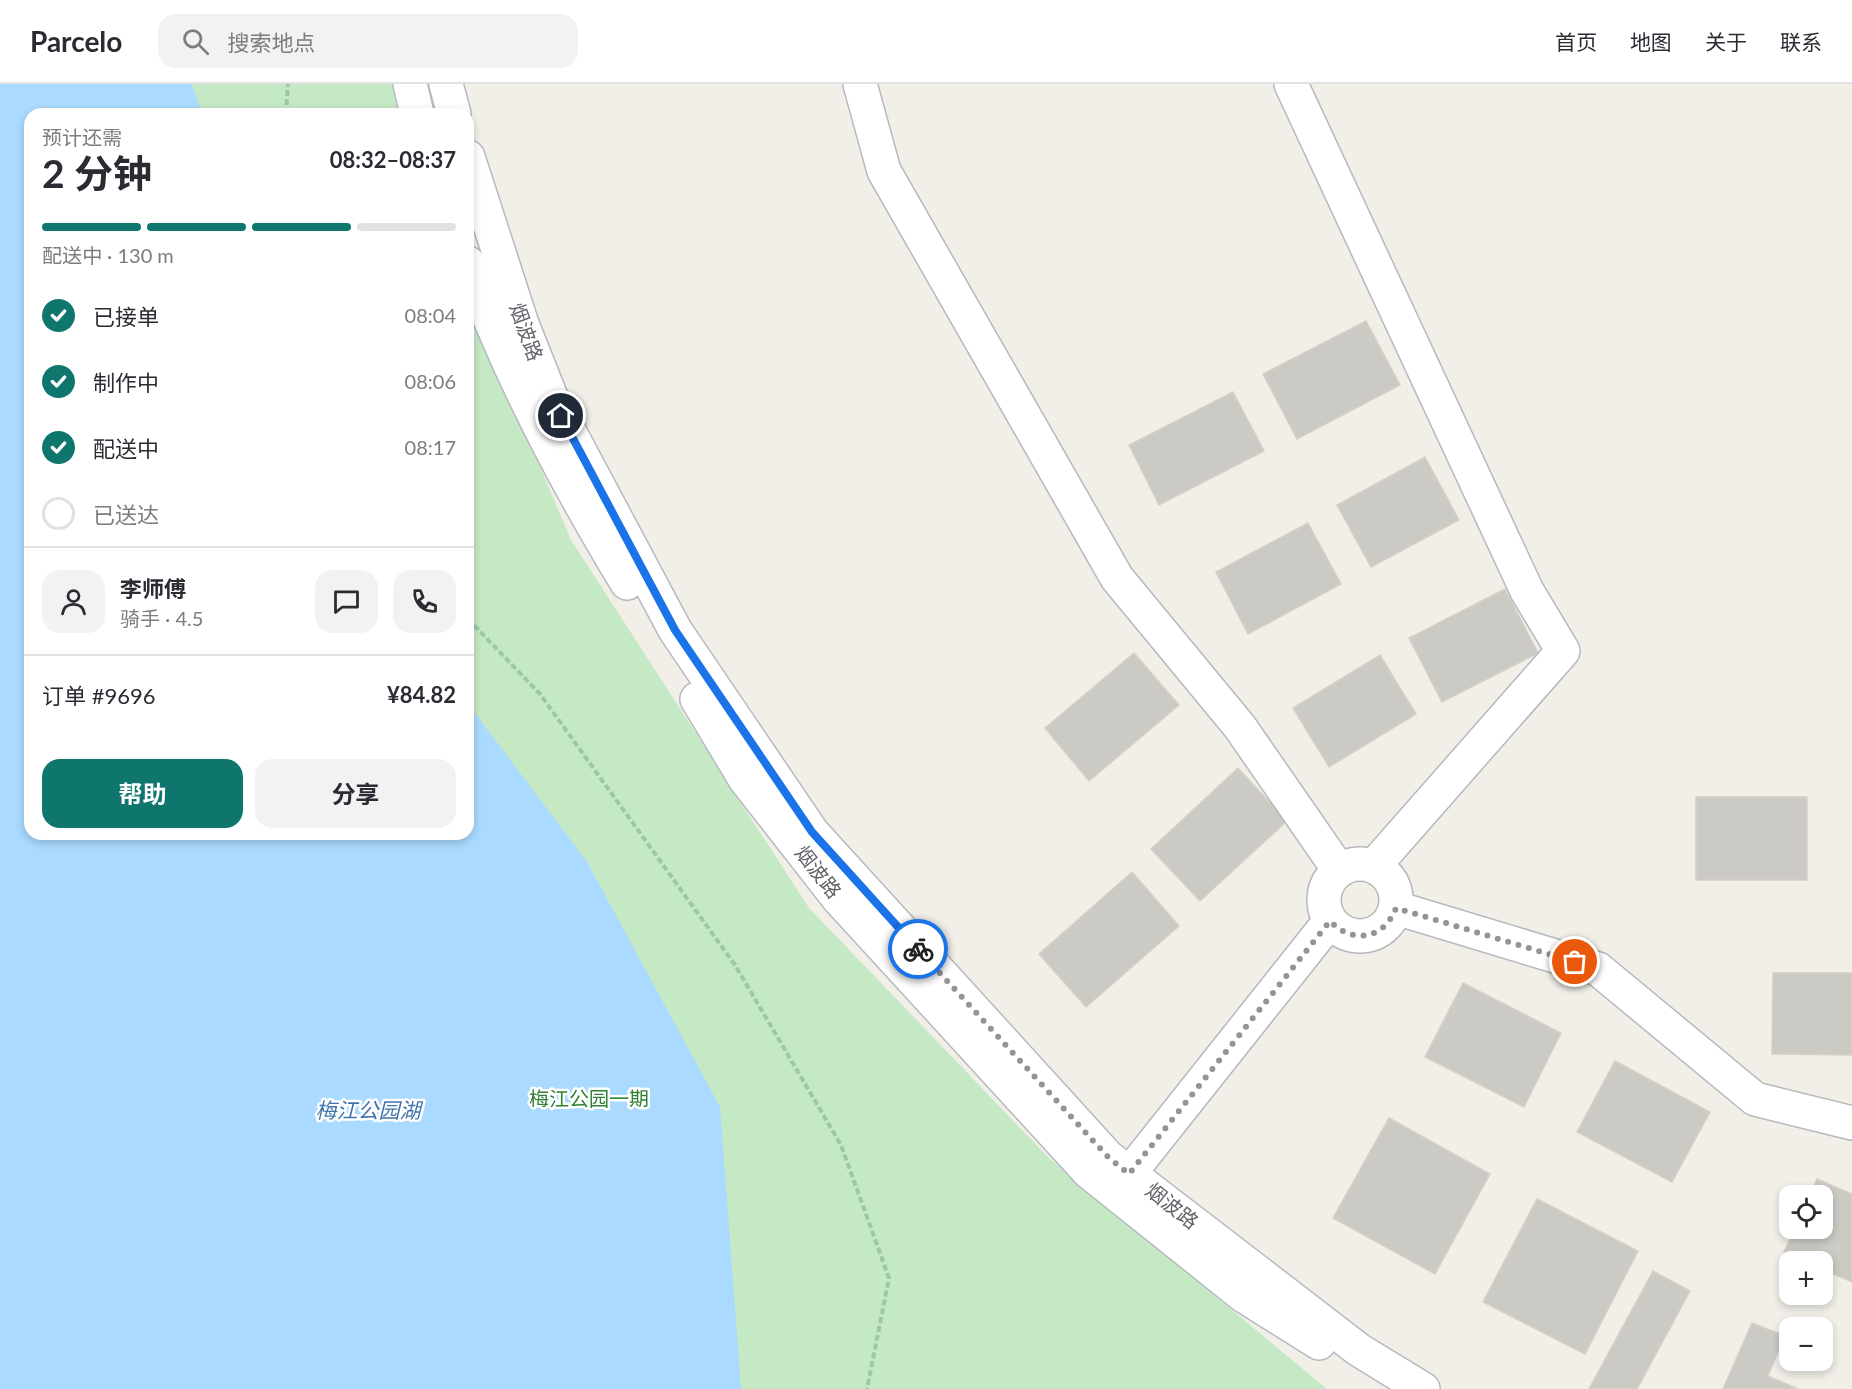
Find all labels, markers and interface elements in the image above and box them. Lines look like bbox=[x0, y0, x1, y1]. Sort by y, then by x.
search box bbox=[158, 14, 578, 68]
text: Parcelo bbox=[30, 24, 122, 58]
icon: search bbox=[179, 25, 212, 58]
text: 搜索地点 bbox=[227, 29, 315, 56]
text: 首页 bbox=[1555, 29, 1597, 54]
text: 地图 bbox=[1630, 29, 1672, 54]
text: 关于 bbox=[1705, 29, 1747, 54]
text: 联系 bbox=[1780, 29, 1822, 54]
text: 预计还需 bbox=[42, 125, 122, 149]
text: 08:32–08:37 bbox=[330, 146, 456, 173]
text: 2 分钟 bbox=[42, 150, 152, 196]
text: 配送中 · 130 m bbox=[42, 243, 174, 267]
icon: check bbox=[42, 299, 75, 332]
street label: 烟波路 bbox=[505, 299, 548, 364]
text: 已接单 bbox=[93, 303, 159, 330]
text: 08:04 bbox=[405, 303, 456, 327]
icon: check bbox=[42, 365, 75, 398]
text: 制作中 bbox=[93, 369, 159, 396]
text: 08:06 bbox=[405, 369, 456, 393]
pin bbox=[535, 390, 586, 441]
icon: home bbox=[544, 399, 577, 432]
icon: check bbox=[42, 431, 75, 464]
text: 配送中 bbox=[93, 435, 159, 462]
text: 08:17 bbox=[405, 435, 456, 459]
text: 已送达 bbox=[93, 501, 159, 528]
button: person bbox=[42, 570, 105, 633]
button: chat bbox=[315, 570, 378, 633]
button: phone bbox=[393, 570, 456, 633]
text: 李师傅 bbox=[120, 575, 186, 602]
text: 骑手 · 4.5 bbox=[120, 606, 203, 630]
text: ¥84.82 bbox=[387, 681, 456, 708]
text: 订单 #9696 bbox=[42, 682, 155, 709]
button: 帮助 bbox=[42, 759, 243, 828]
button: 分享 bbox=[255, 759, 456, 828]
street label: 烟波路 bbox=[791, 840, 847, 902]
courier bbox=[888, 919, 948, 979]
icon: bike bbox=[902, 933, 935, 966]
pin bbox=[1549, 936, 1600, 987]
icon: bag bbox=[1558, 945, 1591, 978]
park label: 梅江公园一期 bbox=[529, 1086, 649, 1110]
water label: 梅江公园湖 bbox=[316, 1097, 423, 1122]
street label: 烟波路 bbox=[1142, 1177, 1204, 1233]
map controls bbox=[1779, 1185, 1833, 1371]
button: locate bbox=[1779, 1185, 1833, 1239]
button: + bbox=[1779, 1251, 1833, 1305]
button: − bbox=[1779, 1317, 1833, 1371]

